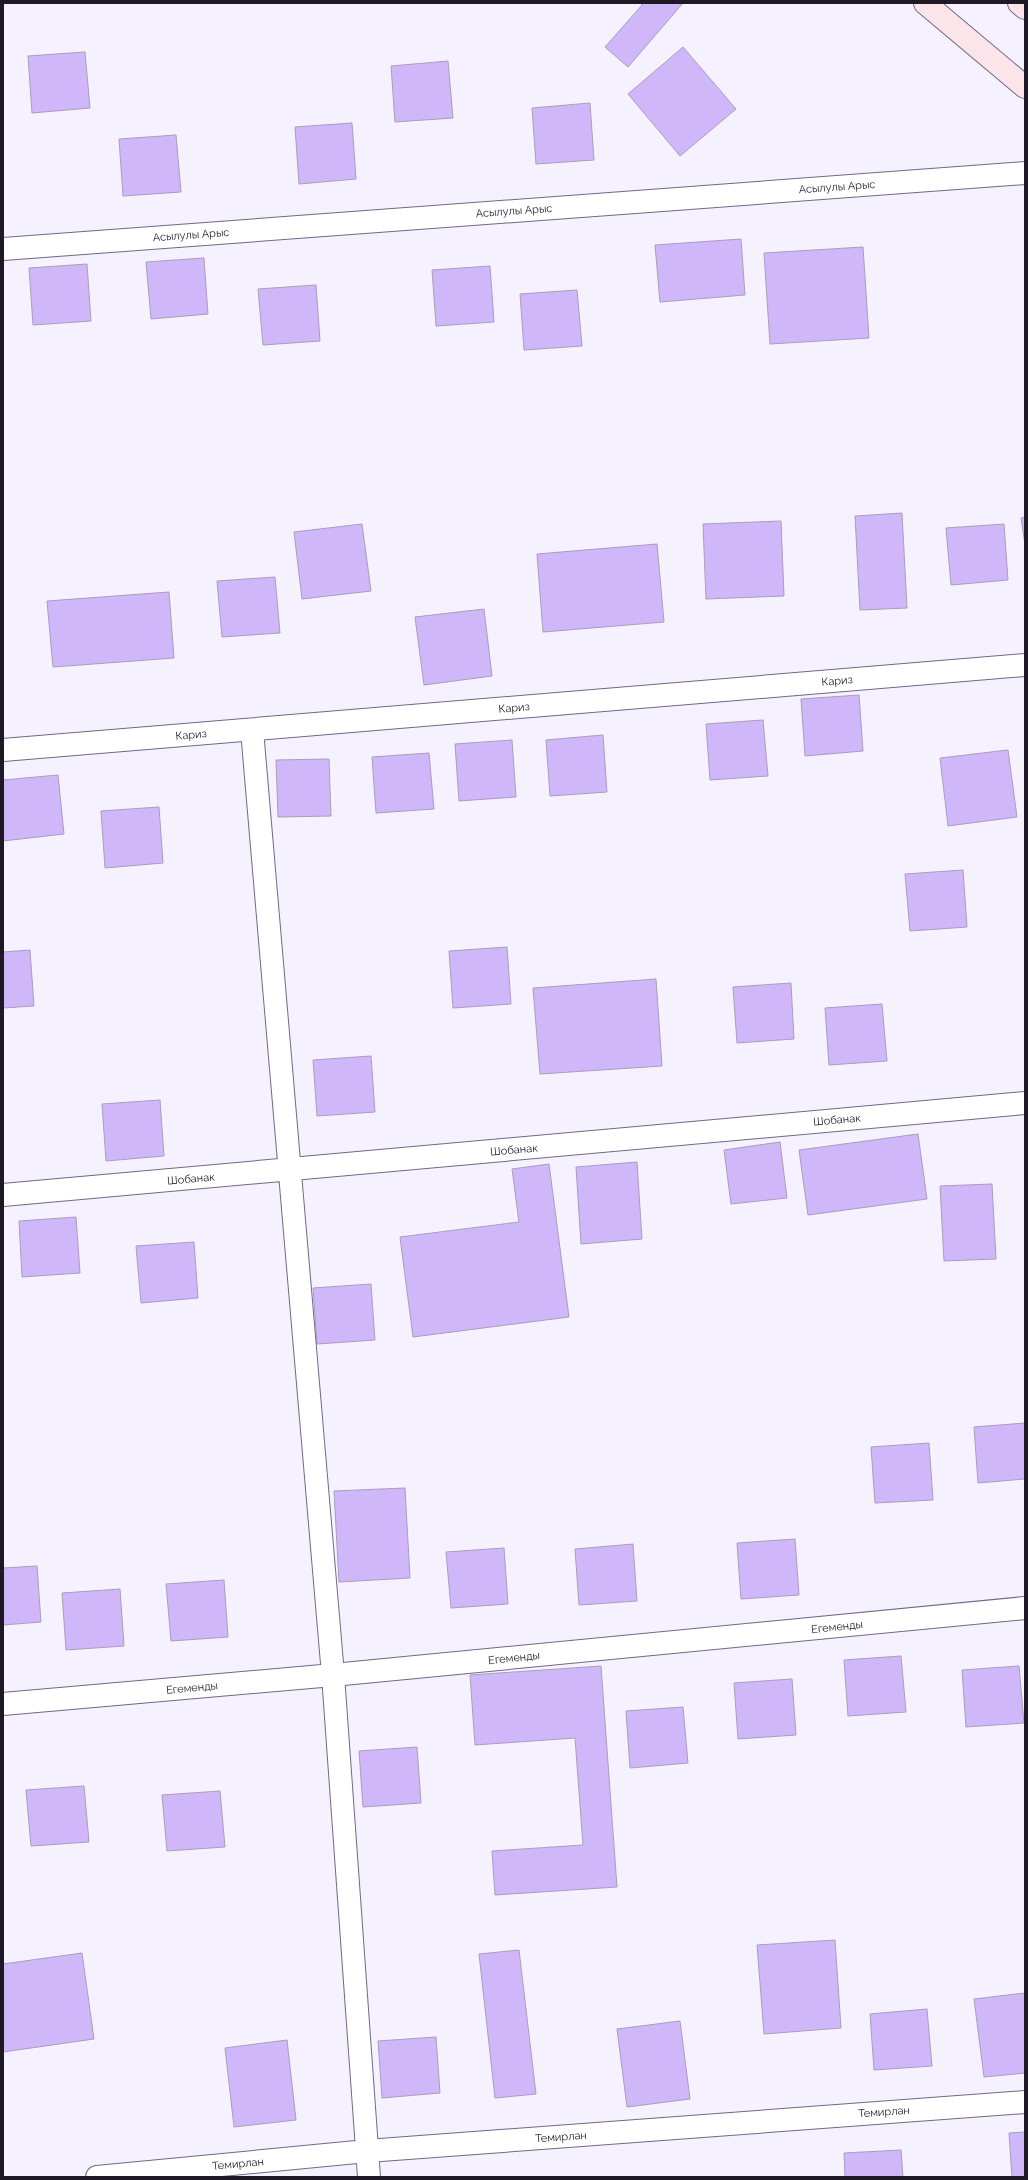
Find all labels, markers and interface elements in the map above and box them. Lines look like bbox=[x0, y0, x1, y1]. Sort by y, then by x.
street label: Асылулы Арыс bbox=[798, 178, 876, 196]
street label: Асылулы Арыс bbox=[475, 202, 553, 220]
street label: Асылулы Арыс bbox=[152, 226, 230, 244]
street label: Кариз bbox=[821, 673, 853, 689]
street label: Кариз bbox=[498, 700, 530, 716]
street label: Кариз bbox=[175, 727, 207, 743]
street label: Шобанак bbox=[813, 1111, 862, 1129]
street label: Шобанак bbox=[490, 1141, 539, 1159]
street label: Шобанак bbox=[167, 1170, 216, 1188]
street label: Егеменды bbox=[810, 1618, 864, 1636]
street label: Егеменды bbox=[487, 1649, 541, 1667]
street label: Егеменды bbox=[166, 1679, 218, 1697]
street label: Темирлан bbox=[858, 2104, 910, 2120]
street label: Темирлан bbox=[535, 2129, 587, 2145]
street label: Темирлан bbox=[212, 2155, 264, 2173]

